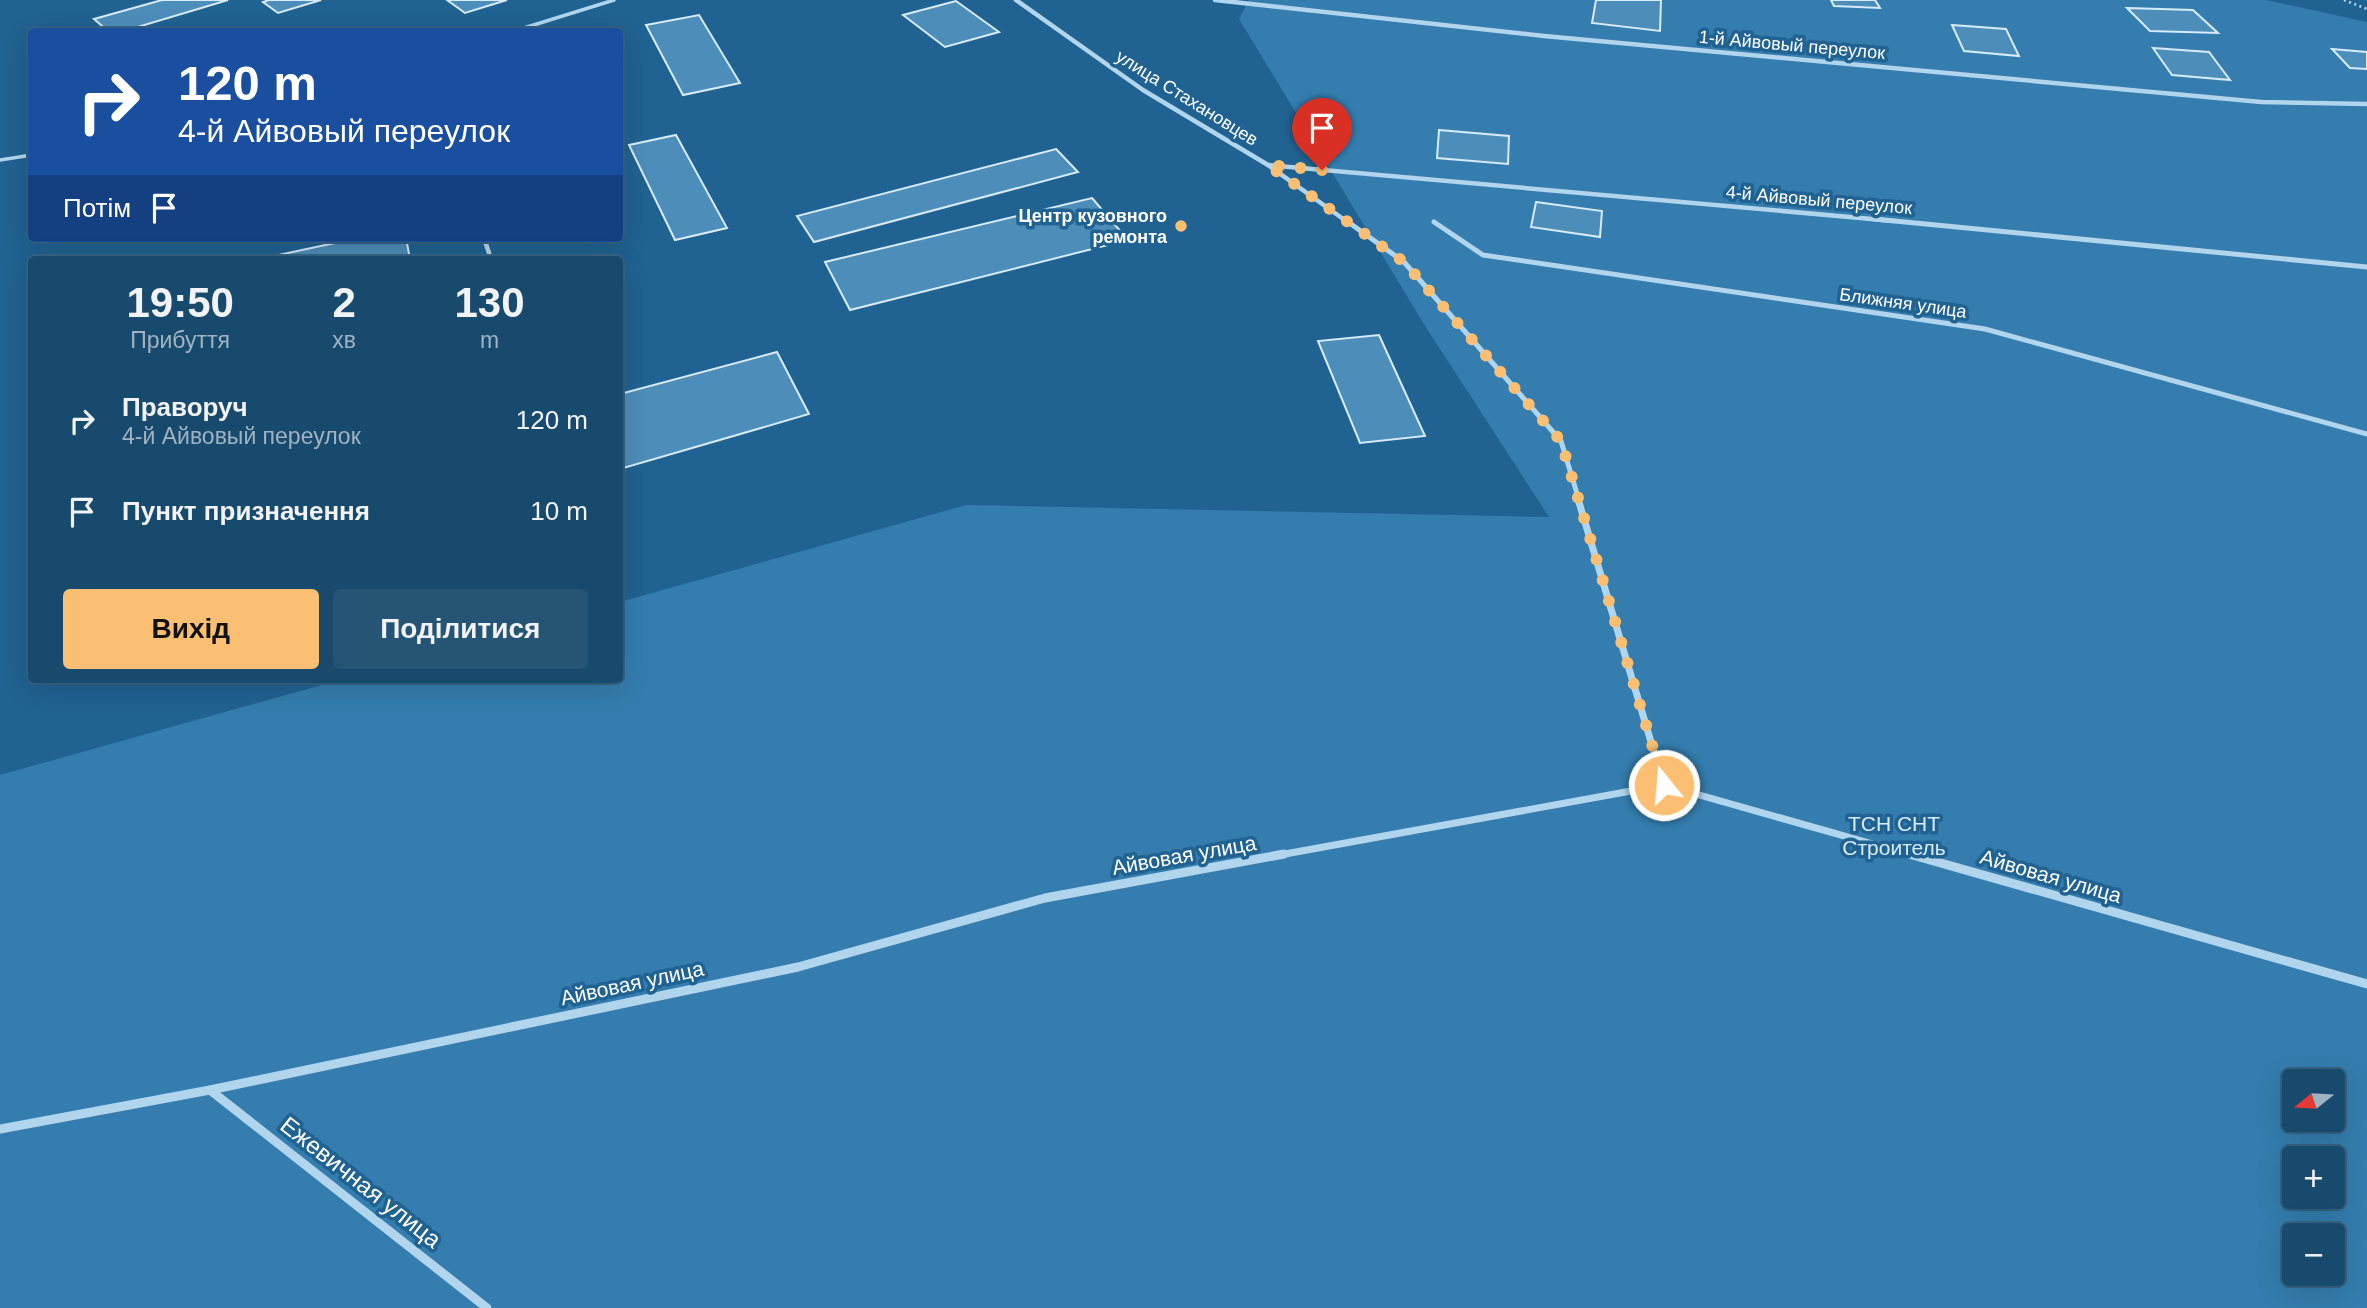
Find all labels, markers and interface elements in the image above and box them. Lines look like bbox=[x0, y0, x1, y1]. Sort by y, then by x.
street label: 1-й Айвовый переулок bbox=[1698, 27, 1886, 63]
street label: улица Стахановцев bbox=[1112, 46, 1262, 150]
icon: right bbox=[63, 56, 154, 147]
text: 120 m bbox=[178, 56, 317, 110]
pin bbox=[1292, 98, 1352, 170]
icon: arrive bbox=[1303, 109, 1341, 147]
text: 4-й Айвовый переулок bbox=[178, 113, 510, 149]
street label: 4-й Айвовый переулок bbox=[1725, 182, 1913, 218]
icon: arrive bbox=[145, 189, 183, 227]
text: Потім bbox=[63, 193, 131, 223]
place label: Центр кузовного ремонта bbox=[1018, 206, 1168, 247]
marker: Центр кузовного ремонта bbox=[1173, 218, 1189, 234]
text: 19:50 bbox=[126, 279, 234, 326]
text: 2 bbox=[332, 279, 356, 326]
text: 130 bbox=[454, 279, 525, 326]
street label: Ближняя улица bbox=[1838, 284, 1969, 322]
text: Прибуття bbox=[130, 327, 230, 353]
text: хв bbox=[332, 327, 356, 353]
text: m bbox=[480, 327, 499, 353]
text: Праворуч bbox=[122, 392, 248, 422]
icon: right bbox=[63, 402, 101, 440]
text: 120 m bbox=[516, 405, 588, 435]
text: 4-й Айвовый переулок bbox=[122, 423, 361, 449]
icon: arrive bbox=[63, 493, 101, 531]
text: Пункт призначення bbox=[122, 496, 370, 526]
text: 10 m bbox=[530, 496, 588, 526]
button: Вихід bbox=[63, 589, 319, 669]
button: Поділитися bbox=[333, 589, 588, 669]
position arrow bbox=[1627, 748, 1701, 822]
park label: ТСН СНТ Строитель bbox=[1842, 812, 1946, 859]
street label: Айвовая улица bbox=[1110, 831, 1258, 879]
street label: Айвовая улица bbox=[1978, 845, 2125, 907]
street label: Айвовая улица bbox=[558, 957, 706, 1009]
north arrow bbox=[2282, 1069, 2345, 1132]
map controls bbox=[2282, 1069, 2345, 1286]
street label: Ежевичная улица bbox=[275, 1111, 447, 1253]
button: + bbox=[2282, 1146, 2345, 1209]
button: − bbox=[2282, 1223, 2345, 1286]

